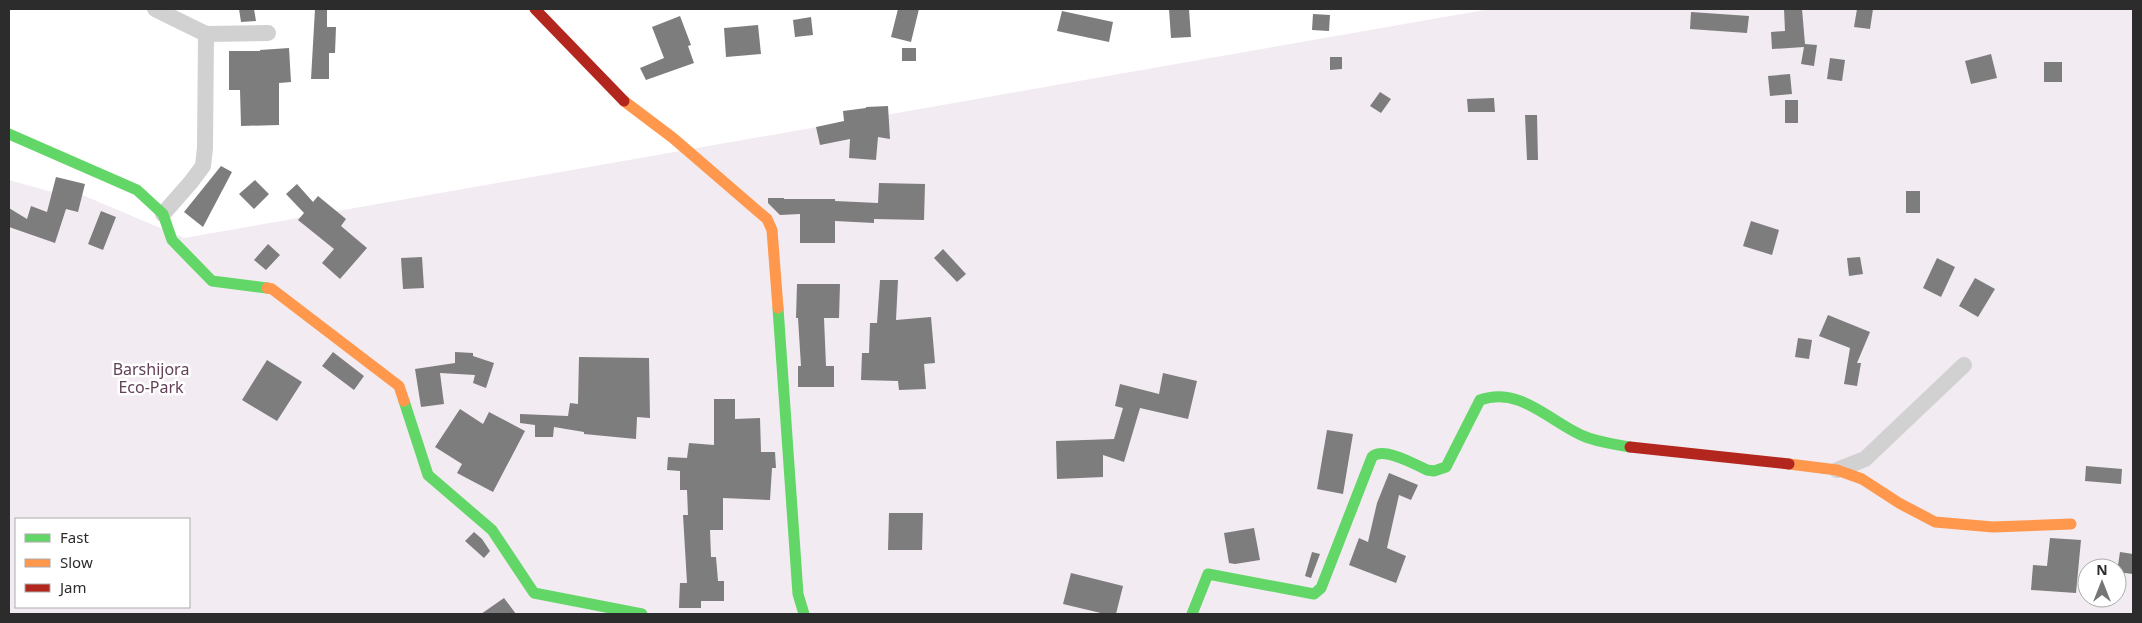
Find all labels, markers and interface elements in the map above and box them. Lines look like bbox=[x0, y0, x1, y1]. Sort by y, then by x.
park label: Barshijora Eco-Park bbox=[113, 358, 189, 398]
legend bbox=[15, 518, 190, 608]
text: Fast bbox=[60, 527, 89, 547]
text: Slow bbox=[60, 552, 93, 572]
north arrow bbox=[2077, 558, 2127, 608]
text: N bbox=[2096, 560, 2108, 579]
text: Jam bbox=[58, 577, 87, 597]

